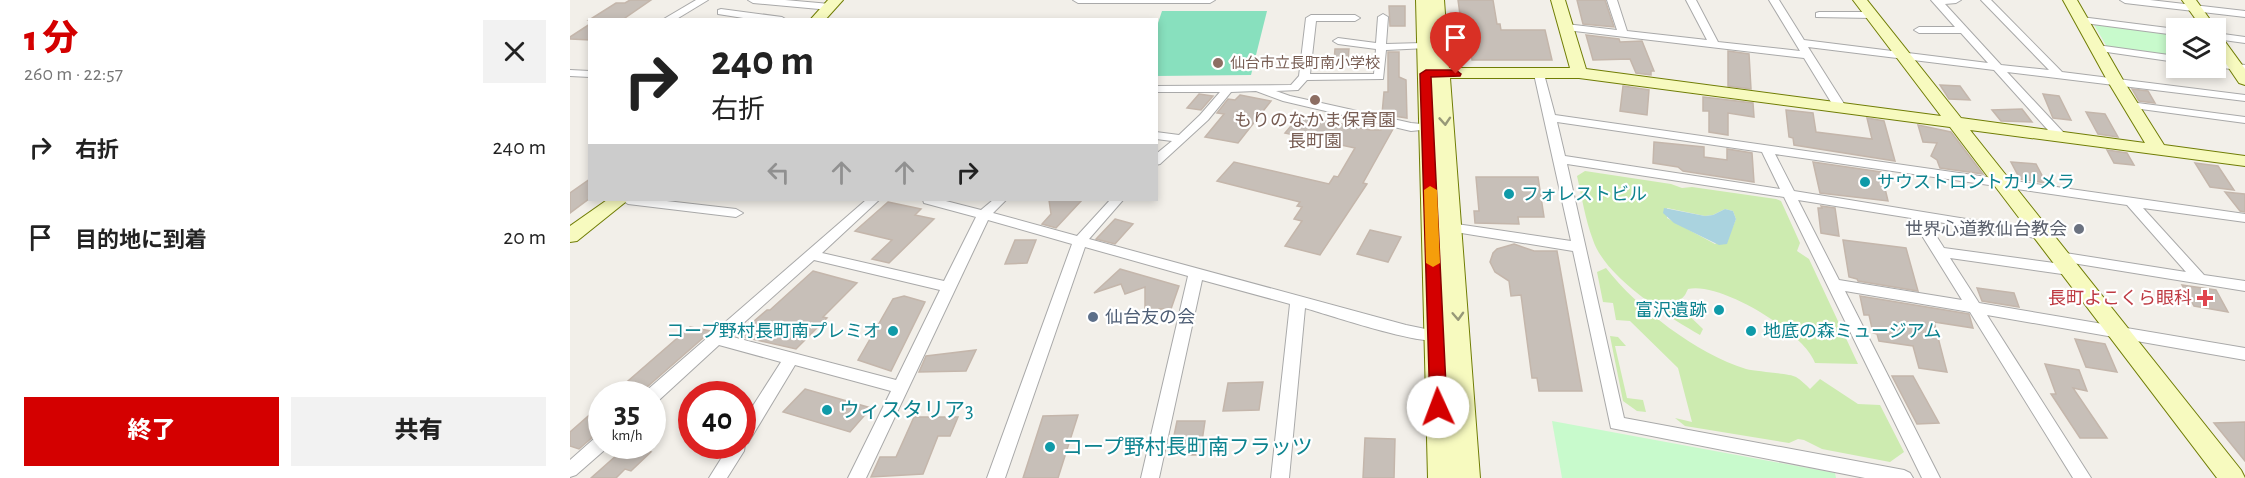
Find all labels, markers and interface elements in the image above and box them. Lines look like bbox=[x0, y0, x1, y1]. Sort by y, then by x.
pin bbox=[1430, 12, 1481, 74]
map controls bbox=[2166, 18, 2226, 78]
button: layers bbox=[2166, 18, 2226, 78]
button: close bbox=[483, 20, 546, 83]
text: 1 分 bbox=[24, 21, 78, 57]
icon: arrive bbox=[1439, 21, 1472, 54]
text: 240 m bbox=[711, 40, 814, 82]
icon: right bbox=[612, 42, 690, 120]
place label: 仙台市立長町南小学校 bbox=[1230, 55, 1380, 71]
marker: 仙台市立長町南小学校 bbox=[1211, 56, 1225, 70]
text: 260 m · 22:57 bbox=[24, 64, 123, 84]
marker: もりのなかま保育園 長町園 bbox=[1308, 93, 1322, 107]
text: 右折 bbox=[711, 96, 765, 123]
place label: もりのなかま保育園 長町園 bbox=[1234, 111, 1396, 151]
one-way arrow bbox=[1438, 117, 1451, 126]
icon: right bbox=[24, 131, 57, 164]
text: 240 m bbox=[493, 136, 546, 158]
text: 右折 bbox=[75, 139, 119, 161]
icon: left bbox=[762, 156, 795, 189]
icon: ahead bbox=[825, 156, 858, 189]
icon: ahead bbox=[888, 156, 921, 189]
icon: right bbox=[951, 156, 984, 189]
place label: サウストロントカリメラ bbox=[1877, 174, 2075, 192]
marker: サウストロントカリメラ bbox=[1858, 175, 1872, 189]
place label: フォレストビル bbox=[1521, 185, 1647, 204]
marker: フォレストビル bbox=[1502, 187, 1516, 201]
place label: 世界心道教仙台教会 bbox=[1905, 219, 2067, 239]
icon: arrive bbox=[24, 221, 57, 254]
marker: 世界心道教仙台教会 bbox=[2072, 222, 2086, 236]
text: 20 m bbox=[503, 226, 546, 248]
text: 目的地に到着 bbox=[75, 229, 207, 251]
place label: 長町よこくら眼科 bbox=[2048, 289, 2192, 308]
marker: 長町よこくら眼科 bbox=[2196, 289, 2214, 307]
place label: 富沢遺跡 bbox=[1635, 301, 1707, 320]
marker: 富沢遺跡 bbox=[1712, 303, 1726, 317]
place label: 仙台友の会 bbox=[1105, 307, 1195, 327]
marker: 仙台友の会 bbox=[1086, 310, 1100, 324]
one-way arrow bbox=[1451, 311, 1464, 320]
place label: コープ野村長町南プレミオ bbox=[666, 321, 881, 341]
place label: 地底の森ミュージアム bbox=[1763, 322, 1941, 341]
marker: コープ野村長町南プレミオ bbox=[886, 324, 900, 338]
marker: 地底の森ミュージアム bbox=[1744, 324, 1758, 338]
position arrow bbox=[1406, 375, 1470, 439]
speed limit sign: 40 bbox=[678, 381, 756, 459]
button: 終了 bbox=[24, 397, 279, 466]
button: 共有 bbox=[291, 397, 546, 466]
text: 35 bbox=[614, 398, 640, 428]
place label: ウィスタリア3 bbox=[839, 399, 974, 421]
marker: ウィスタリア3 bbox=[820, 403, 834, 417]
text: km/h bbox=[612, 428, 642, 443]
place label: コープ野村長町南フラッツ bbox=[1062, 436, 1313, 458]
marker: コープ野村長町南フラッツ bbox=[1043, 440, 1057, 454]

